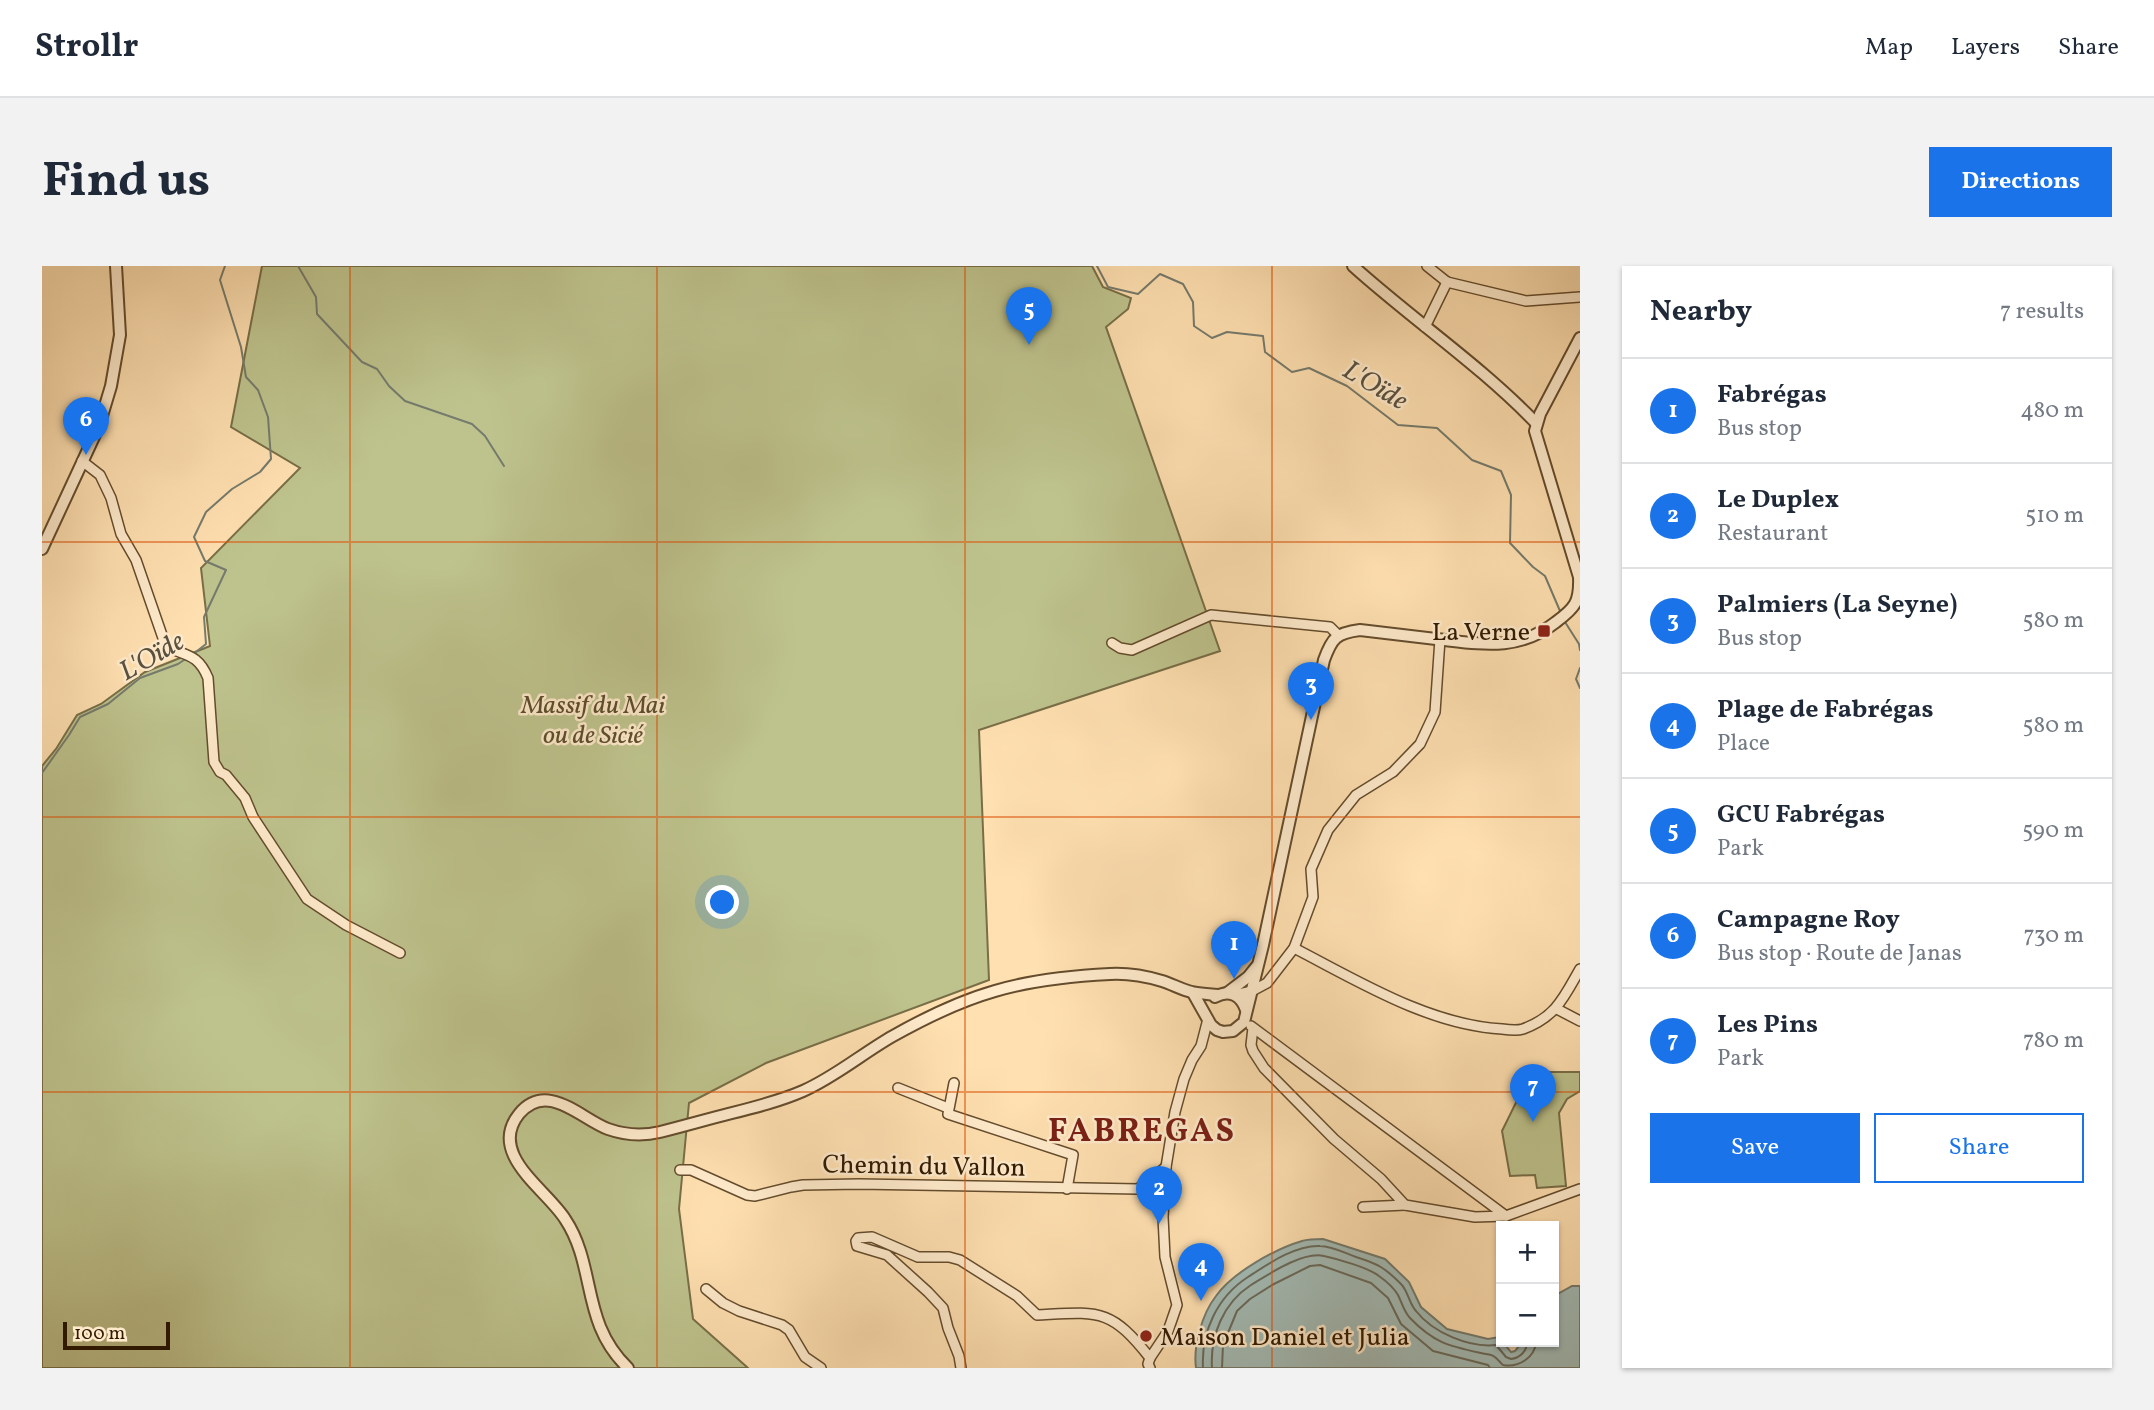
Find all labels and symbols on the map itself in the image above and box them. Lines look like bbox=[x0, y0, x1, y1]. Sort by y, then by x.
pin: 5 bbox=[1006, 287, 1052, 345]
water label: L'Oïde bbox=[1335, 351, 1415, 421]
pin: 6 bbox=[63, 397, 109, 455]
place label: La Verne bbox=[1432, 615, 1530, 651]
water label: L'Oïde bbox=[112, 623, 192, 691]
marker: La Verne bbox=[1536, 623, 1552, 639]
pin: 3 bbox=[1288, 662, 1334, 720]
park label: Massif du Mai ou de Sicié bbox=[520, 688, 665, 754]
your location bbox=[705, 885, 739, 919]
pin: 1 bbox=[1211, 921, 1257, 979]
pin: 7 bbox=[1510, 1064, 1556, 1122]
district label: FABREGAS bbox=[1048, 1110, 1236, 1156]
street label: Chemin du Vallon bbox=[822, 1147, 1026, 1187]
pin: 2 bbox=[1136, 1166, 1182, 1224]
pin: 4 bbox=[1178, 1243, 1224, 1301]
scale bar bbox=[63, 1319, 170, 1351]
place label: Maison Daniel et Julia bbox=[1160, 1320, 1410, 1356]
marker: Maison Daniel et Julia bbox=[1138, 1328, 1154, 1344]

